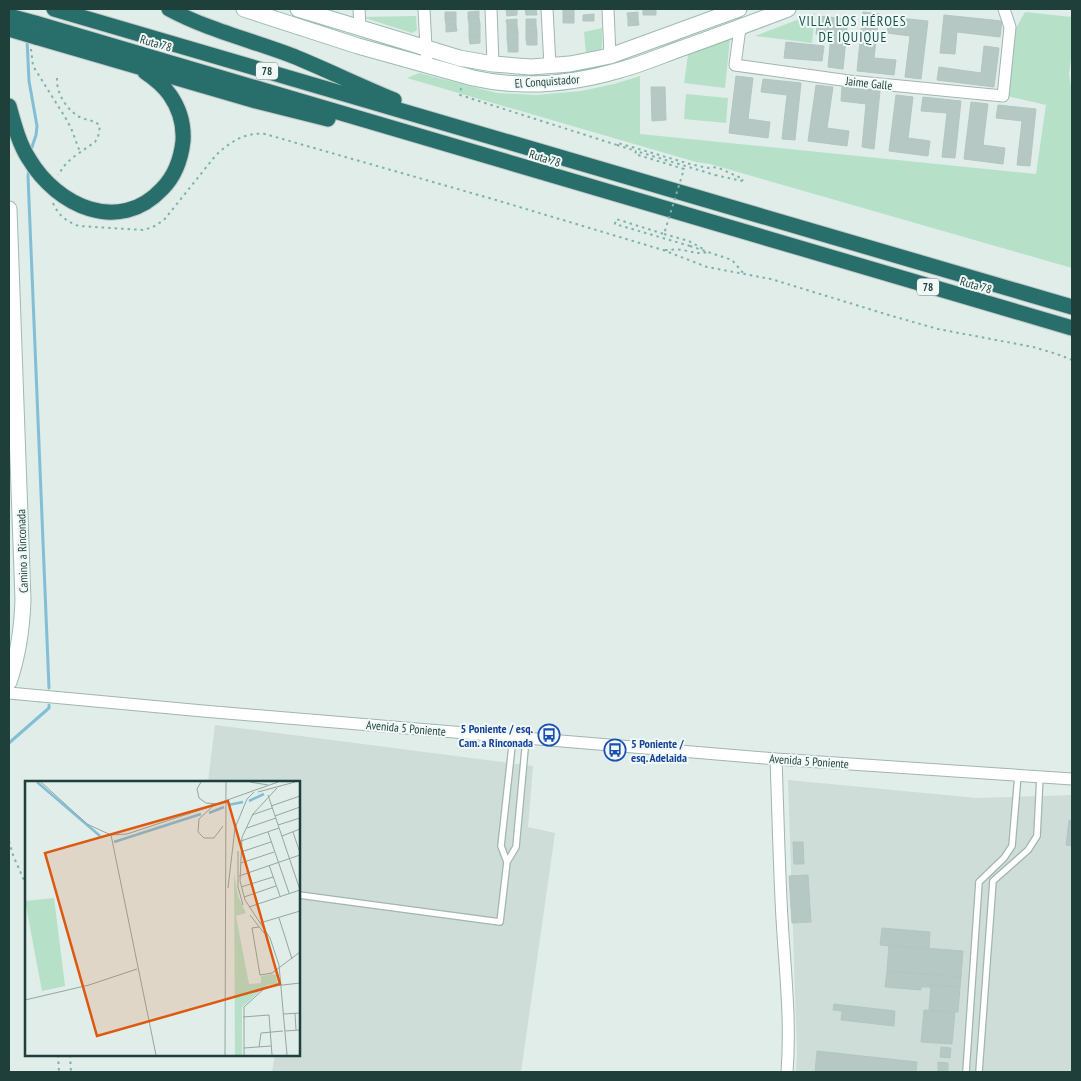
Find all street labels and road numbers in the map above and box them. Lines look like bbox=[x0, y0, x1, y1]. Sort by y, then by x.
street label: Ruta 78 bbox=[138, 31, 174, 55]
road number: 78 bbox=[256, 62, 278, 80]
street label: El Conquistador bbox=[514, 71, 581, 91]
street label: Jaime Galle bbox=[844, 73, 893, 93]
street label: Ruta 78 bbox=[527, 146, 563, 170]
street label: Ruta 78 bbox=[958, 273, 994, 297]
road number: 78 bbox=[917, 278, 939, 296]
street label: Camino a Rinconada bbox=[13, 509, 31, 593]
street label: Avenida 5 Poniente bbox=[366, 717, 446, 739]
street label: Avenida 5 Poniente bbox=[769, 751, 849, 771]

